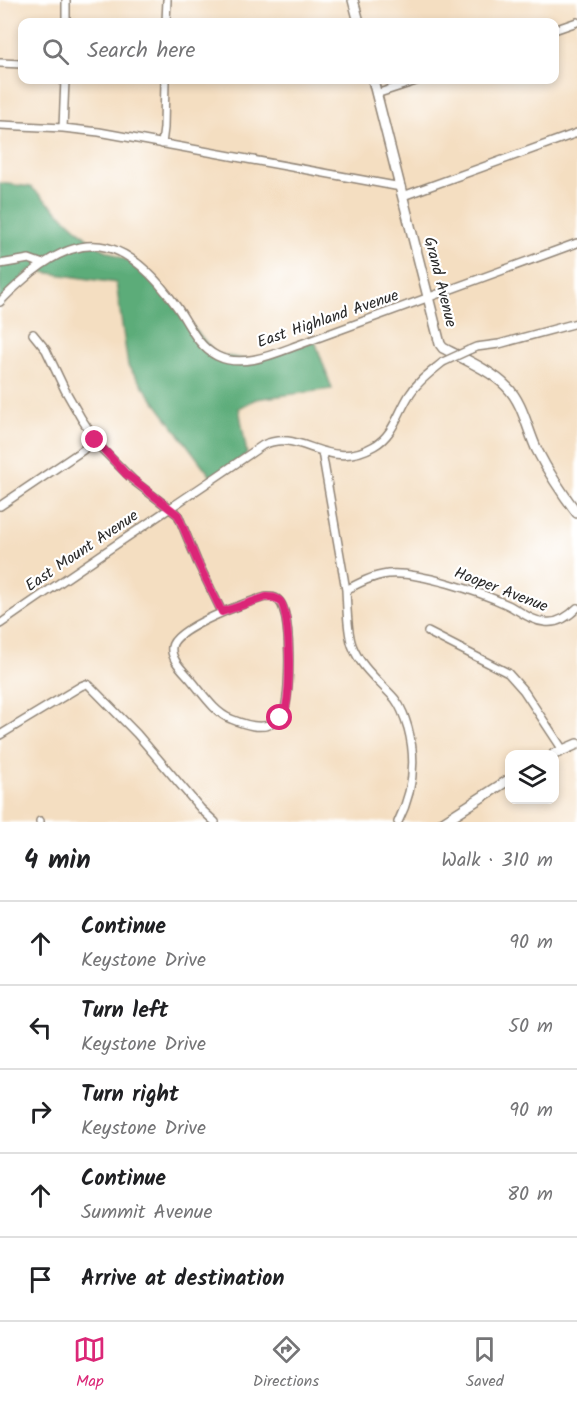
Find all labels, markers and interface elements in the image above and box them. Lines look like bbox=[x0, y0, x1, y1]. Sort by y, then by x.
search box bbox=[18, 18, 559, 84]
text: Search here bbox=[87, 34, 195, 69]
icon: search bbox=[39, 35, 72, 68]
street label: Grand Avenue bbox=[417, 234, 463, 330]
street label: East Highland Avenue bbox=[254, 283, 402, 355]
route end bbox=[81, 426, 107, 452]
street label: East Mount Avenue bbox=[20, 504, 144, 598]
street label: Hooper Avenue bbox=[450, 561, 552, 619]
route start bbox=[266, 704, 292, 730]
map controls bbox=[505, 750, 559, 804]
button: layers bbox=[505, 750, 559, 804]
text: 4 min bbox=[24, 840, 91, 882]
text: Walk · 310 m bbox=[441, 845, 553, 877]
text: Continue bbox=[81, 910, 166, 945]
icon: ahead bbox=[24, 927, 57, 960]
text: 90 m bbox=[509, 927, 553, 959]
text: Keystone Drive bbox=[81, 945, 206, 977]
text: Turn left bbox=[81, 994, 168, 1029]
icon: left bbox=[24, 1011, 57, 1044]
text: 50 m bbox=[508, 1011, 553, 1043]
text: Keystone Drive bbox=[81, 1029, 206, 1061]
text: Turn right bbox=[81, 1078, 179, 1113]
icon: right bbox=[24, 1095, 57, 1128]
text: 90 m bbox=[509, 1095, 553, 1127]
text: Keystone Drive bbox=[81, 1113, 206, 1145]
text: Continue bbox=[81, 1162, 166, 1197]
icon: ahead bbox=[24, 1179, 57, 1212]
text: 80 m bbox=[507, 1179, 553, 1211]
text: Summit Avenue bbox=[81, 1197, 212, 1229]
text: Arrive at destination bbox=[81, 1262, 284, 1297]
icon: arrive bbox=[24, 1263, 57, 1296]
tab: Map bbox=[73, 1333, 106, 1394]
tab: Directions bbox=[253, 1333, 319, 1394]
tab: Saved bbox=[466, 1333, 504, 1394]

